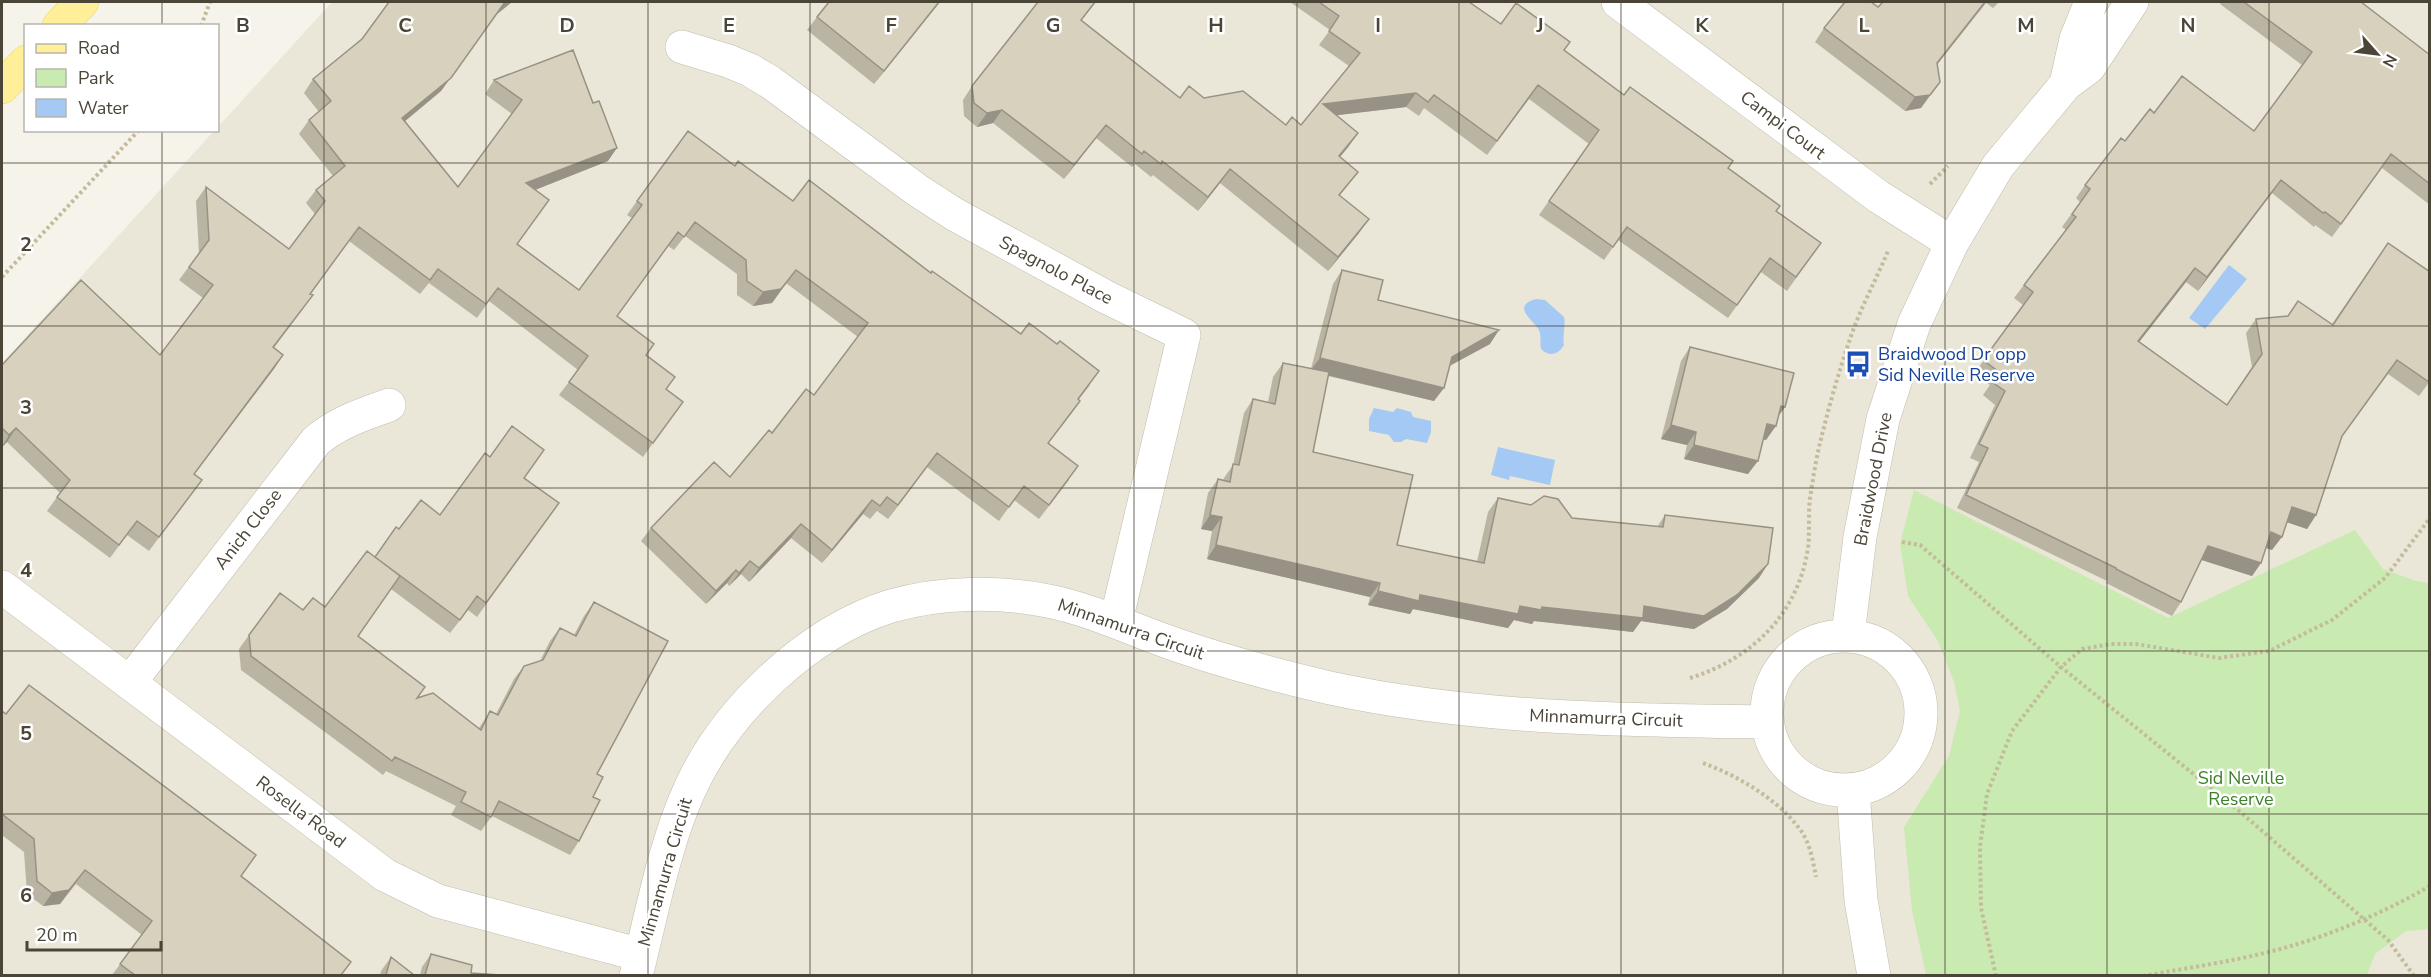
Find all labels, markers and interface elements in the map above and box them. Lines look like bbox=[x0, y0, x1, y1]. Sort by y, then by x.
text: B bbox=[236, 12, 250, 39]
text: C bbox=[398, 12, 412, 39]
text: D bbox=[559, 12, 575, 39]
text: E bbox=[723, 12, 735, 39]
text: F bbox=[885, 12, 897, 39]
text: G bbox=[1046, 12, 1060, 39]
text: H bbox=[1208, 12, 1224, 39]
text: I bbox=[1375, 12, 1381, 39]
text: J bbox=[1535, 12, 1544, 39]
text: K bbox=[1695, 12, 1709, 39]
text: L bbox=[1858, 12, 1870, 39]
text: M bbox=[2017, 12, 2035, 39]
text: N bbox=[2181, 12, 2195, 39]
legend bbox=[24, 24, 219, 132]
north arrow bbox=[2347, 24, 2407, 84]
text: Road bbox=[78, 36, 120, 60]
text: N bbox=[2377, 50, 2402, 71]
text: Park bbox=[78, 66, 115, 90]
street label: Campi Court bbox=[1735, 85, 1831, 165]
text: Water bbox=[78, 96, 129, 120]
street label: Spagnolo Place bbox=[995, 230, 1117, 310]
text: 2 bbox=[20, 231, 32, 258]
place label: Braidwood Dr opp Sid Neville Reserve bbox=[1878, 342, 2035, 387]
bus stop icon: Braidwood Dr opp Sid Neville Reserve bbox=[1843, 349, 1873, 379]
text: 3 bbox=[20, 394, 32, 421]
street label: Braidwood Drive bbox=[1848, 410, 1898, 548]
street label: Anich Close bbox=[209, 484, 287, 574]
text: 4 bbox=[20, 557, 32, 584]
street label: Minnamurra Circuit bbox=[1054, 593, 1208, 666]
street label: Minnamurra Circuit bbox=[1529, 703, 1684, 733]
text: 5 bbox=[20, 720, 32, 747]
park label: Sid Neville Reserve bbox=[2198, 766, 2284, 811]
street label: Rosella Road bbox=[251, 770, 351, 854]
street label: Minnamurra Circuit bbox=[632, 794, 698, 949]
text: 6 bbox=[20, 882, 32, 909]
scale bar bbox=[27, 914, 160, 952]
text: 20 m bbox=[36, 923, 78, 947]

